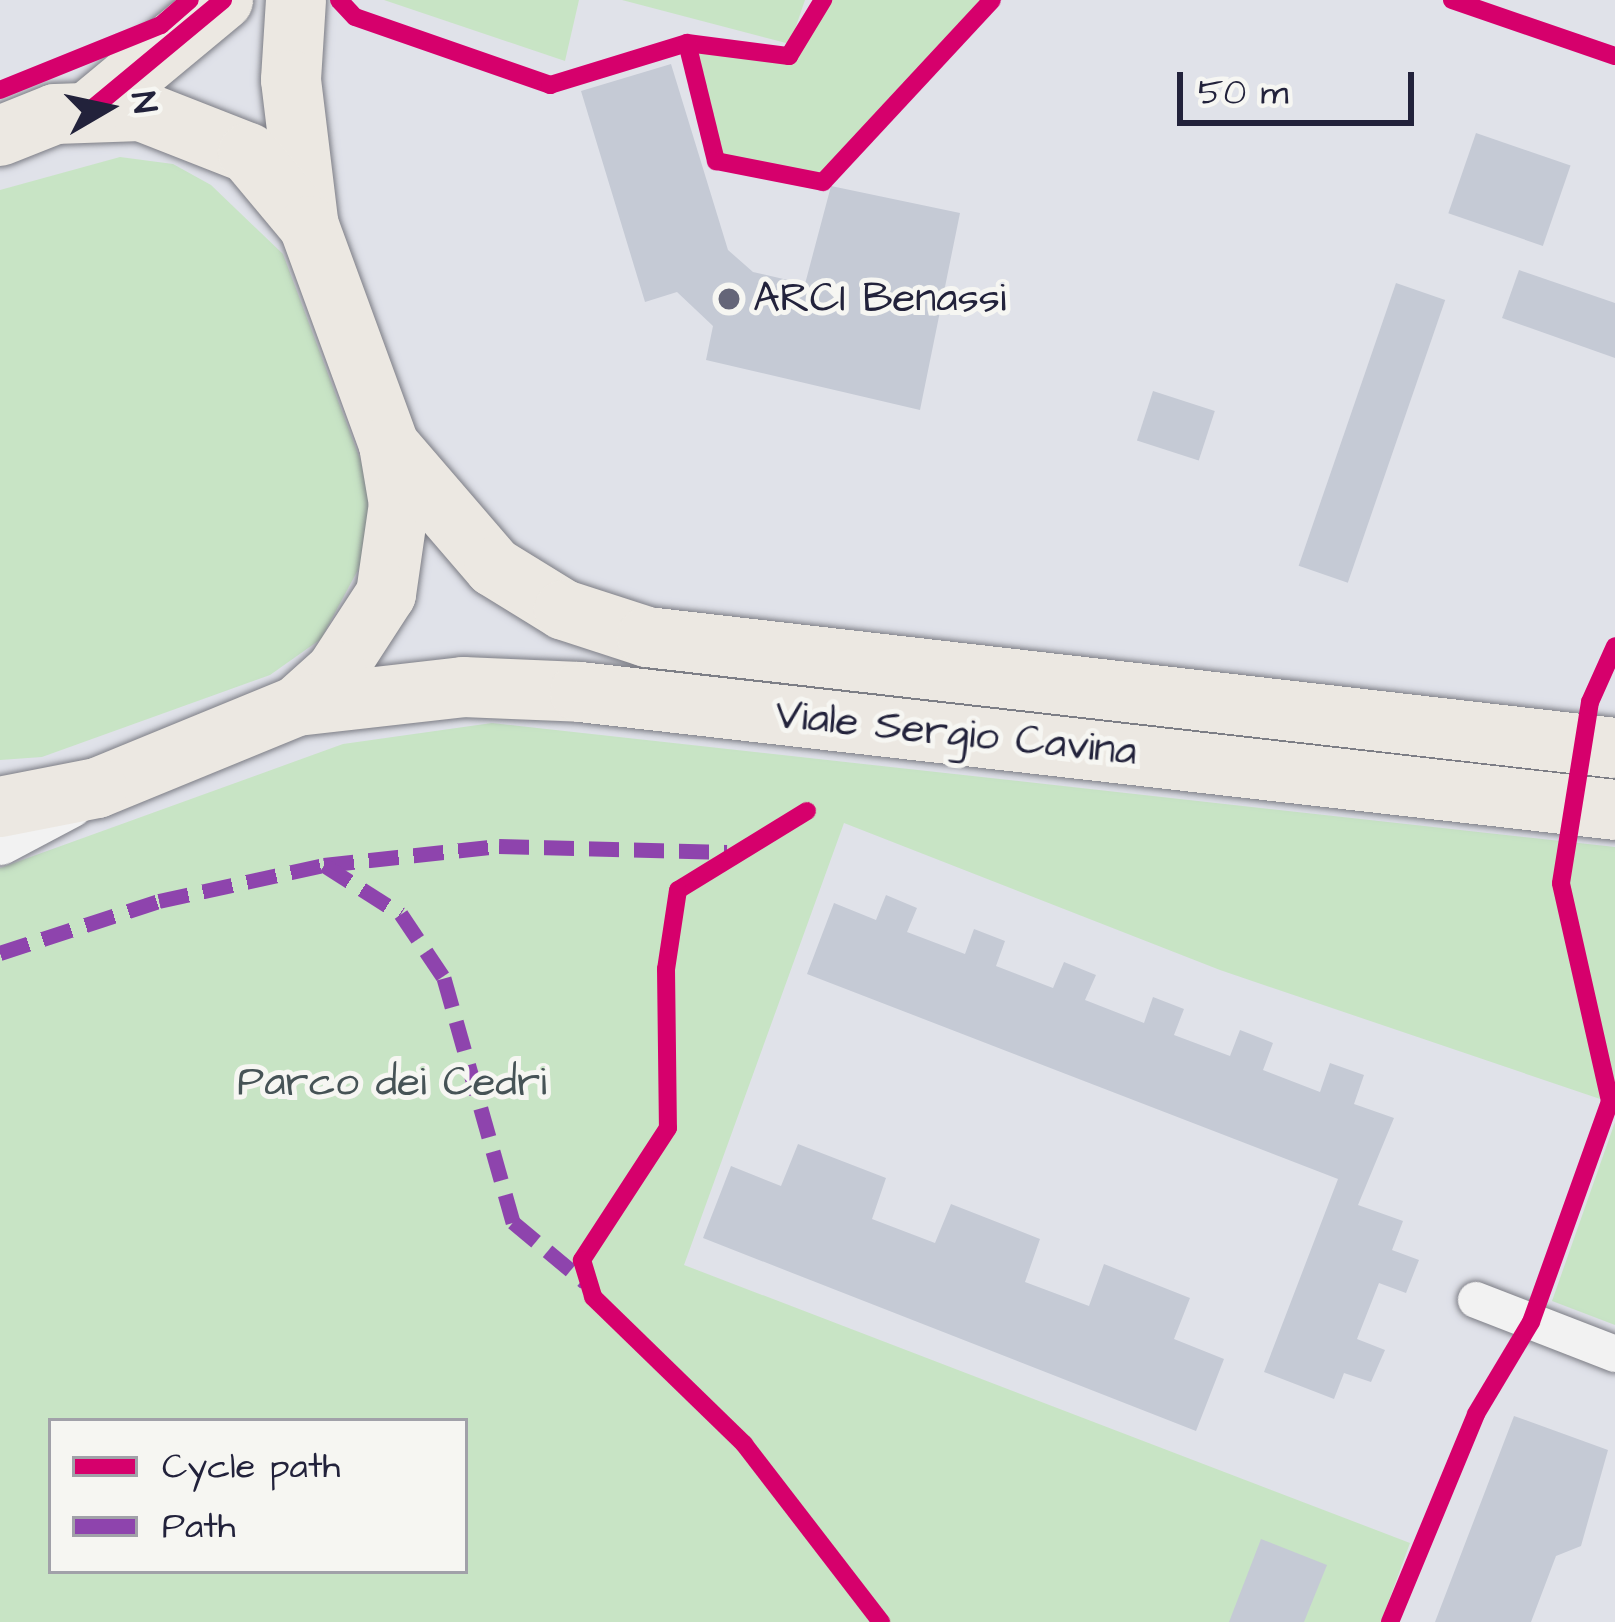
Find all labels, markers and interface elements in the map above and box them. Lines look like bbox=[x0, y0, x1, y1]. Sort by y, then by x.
north arrow bbox=[48, 48, 168, 168]
scale bar bbox=[1183, 48, 1420, 122]
text: 50 m bbox=[1198, 67, 1289, 118]
text: N bbox=[119, 89, 168, 116]
place label: ARCI Benassi bbox=[753, 274, 1006, 324]
marker: ARCI Benassi bbox=[716, 286, 742, 312]
street label: Viale Sergio Cavina bbox=[773, 690, 1139, 778]
park label: Parco dei Cedri bbox=[237, 1058, 547, 1108]
legend bbox=[48, 1418, 468, 1574]
text: Cycle path bbox=[162, 1441, 340, 1492]
text: Path bbox=[162, 1501, 236, 1552]

